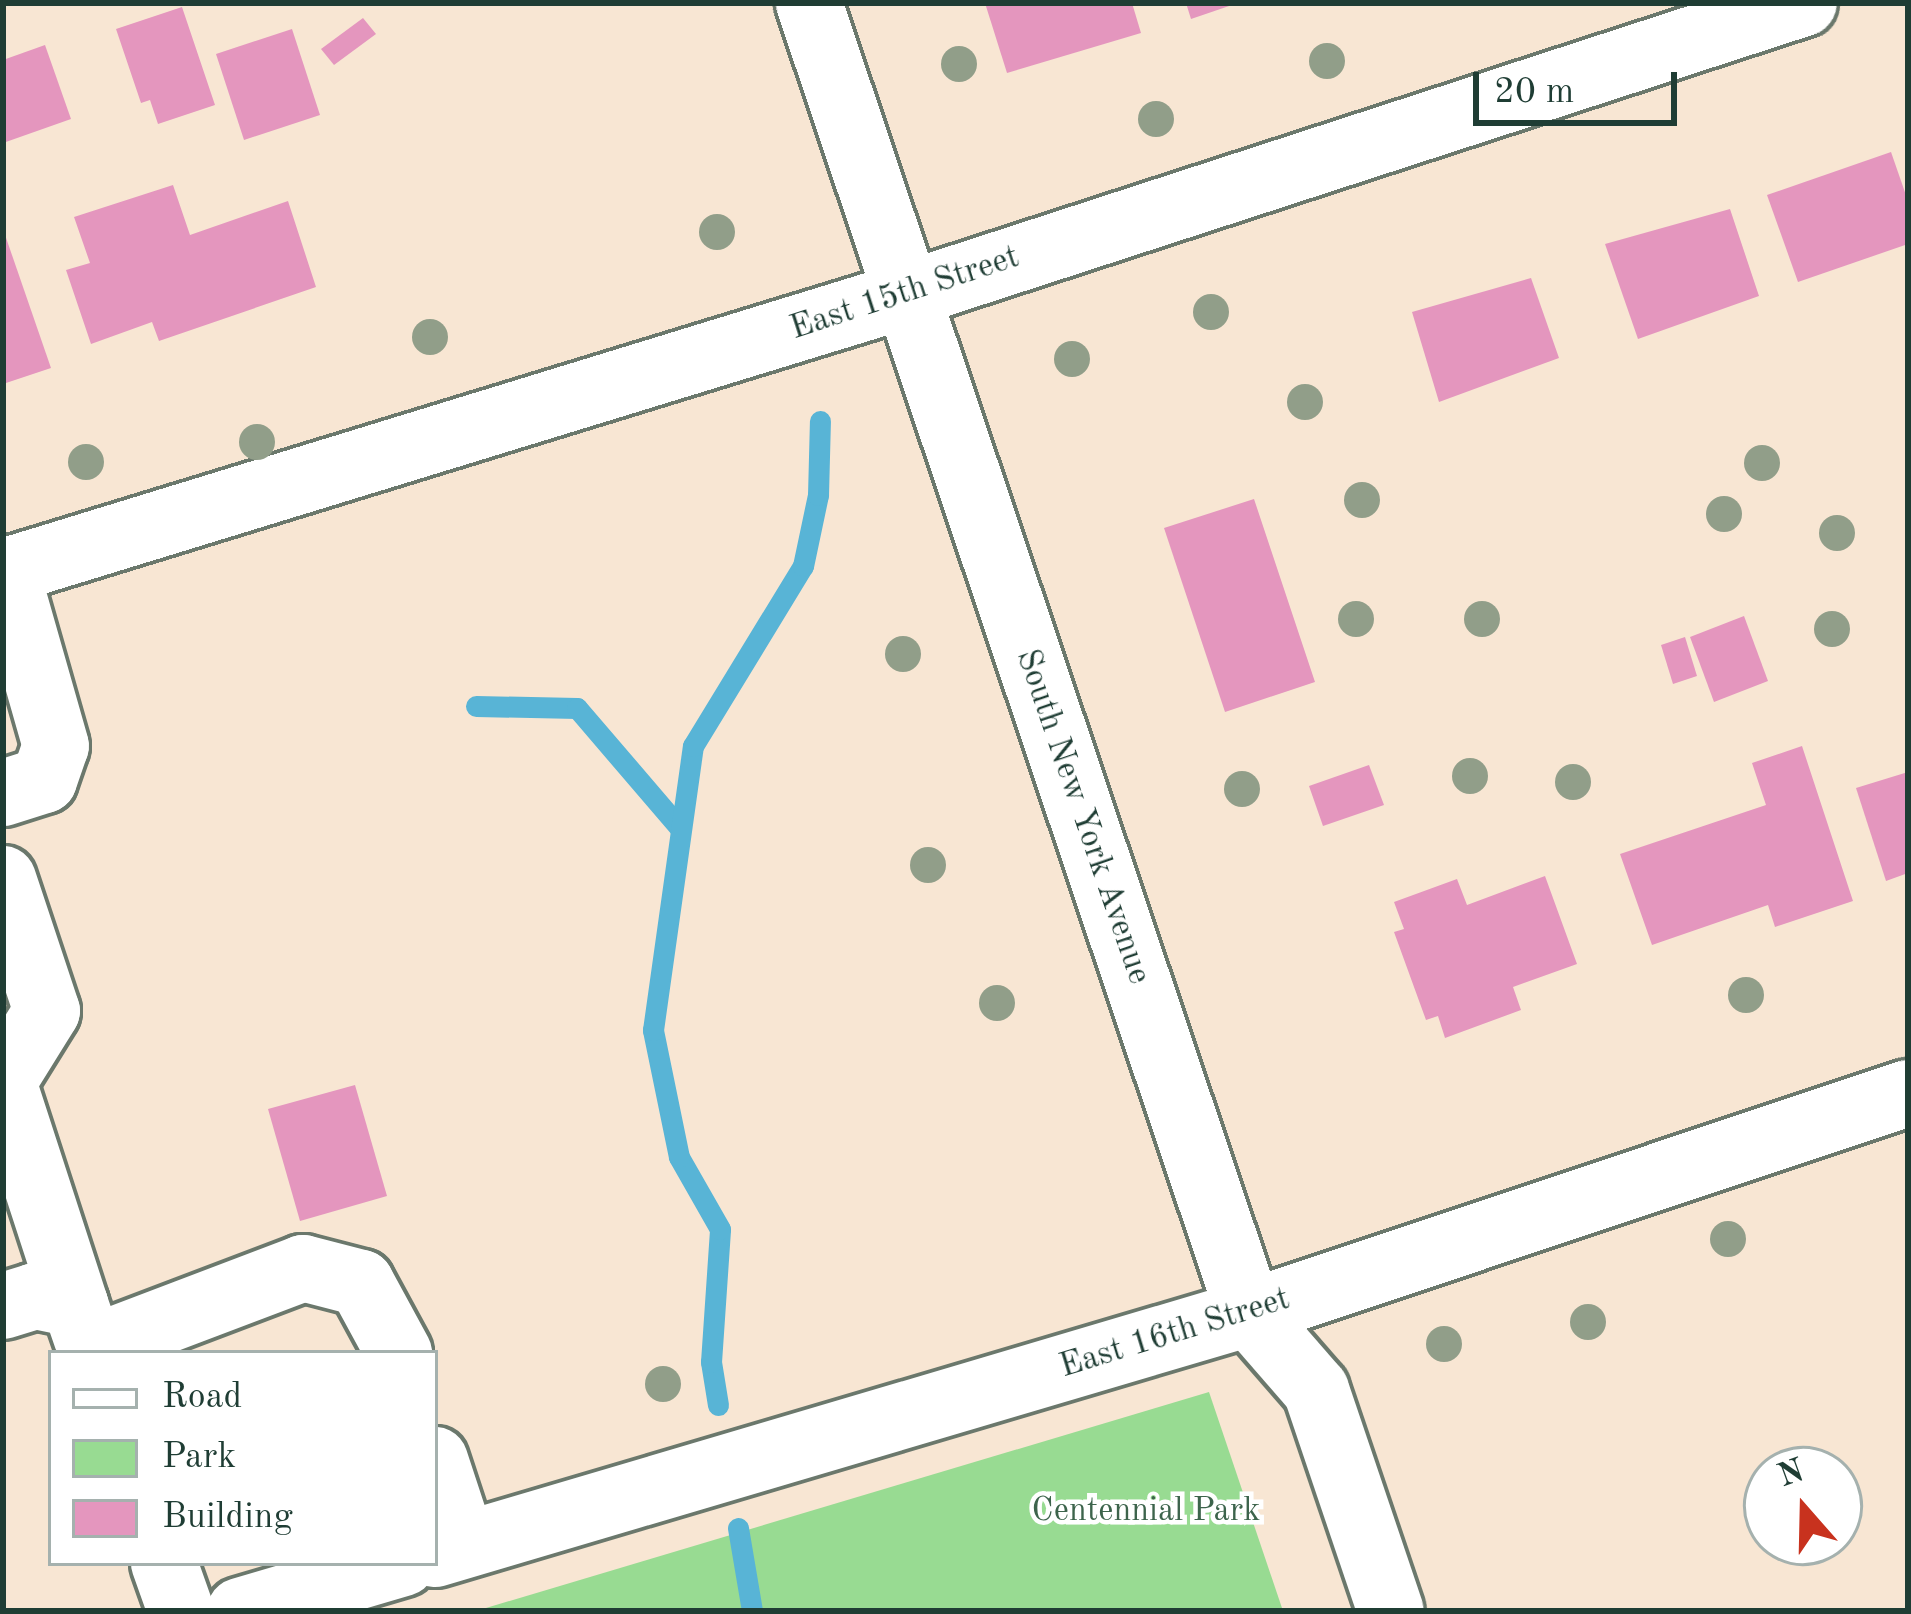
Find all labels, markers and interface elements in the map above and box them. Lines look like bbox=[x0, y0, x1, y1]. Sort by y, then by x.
scale bar bbox=[1479, 48, 1683, 122]
text: 20 m bbox=[1494, 75, 1574, 111]
street label: East 15th Street bbox=[785, 238, 1025, 350]
street label: South New York Avenue bbox=[1006, 644, 1158, 990]
street label: East 16th Street bbox=[1055, 1280, 1295, 1388]
legend bbox=[48, 1350, 438, 1566]
text: Road bbox=[162, 1380, 242, 1416]
text: Park bbox=[162, 1440, 236, 1476]
north arrow bbox=[1743, 1446, 1863, 1566]
text: N bbox=[1774, 1455, 1809, 1494]
park label: Centennial Park bbox=[1032, 1492, 1260, 1532]
text: Building bbox=[162, 1500, 293, 1536]

